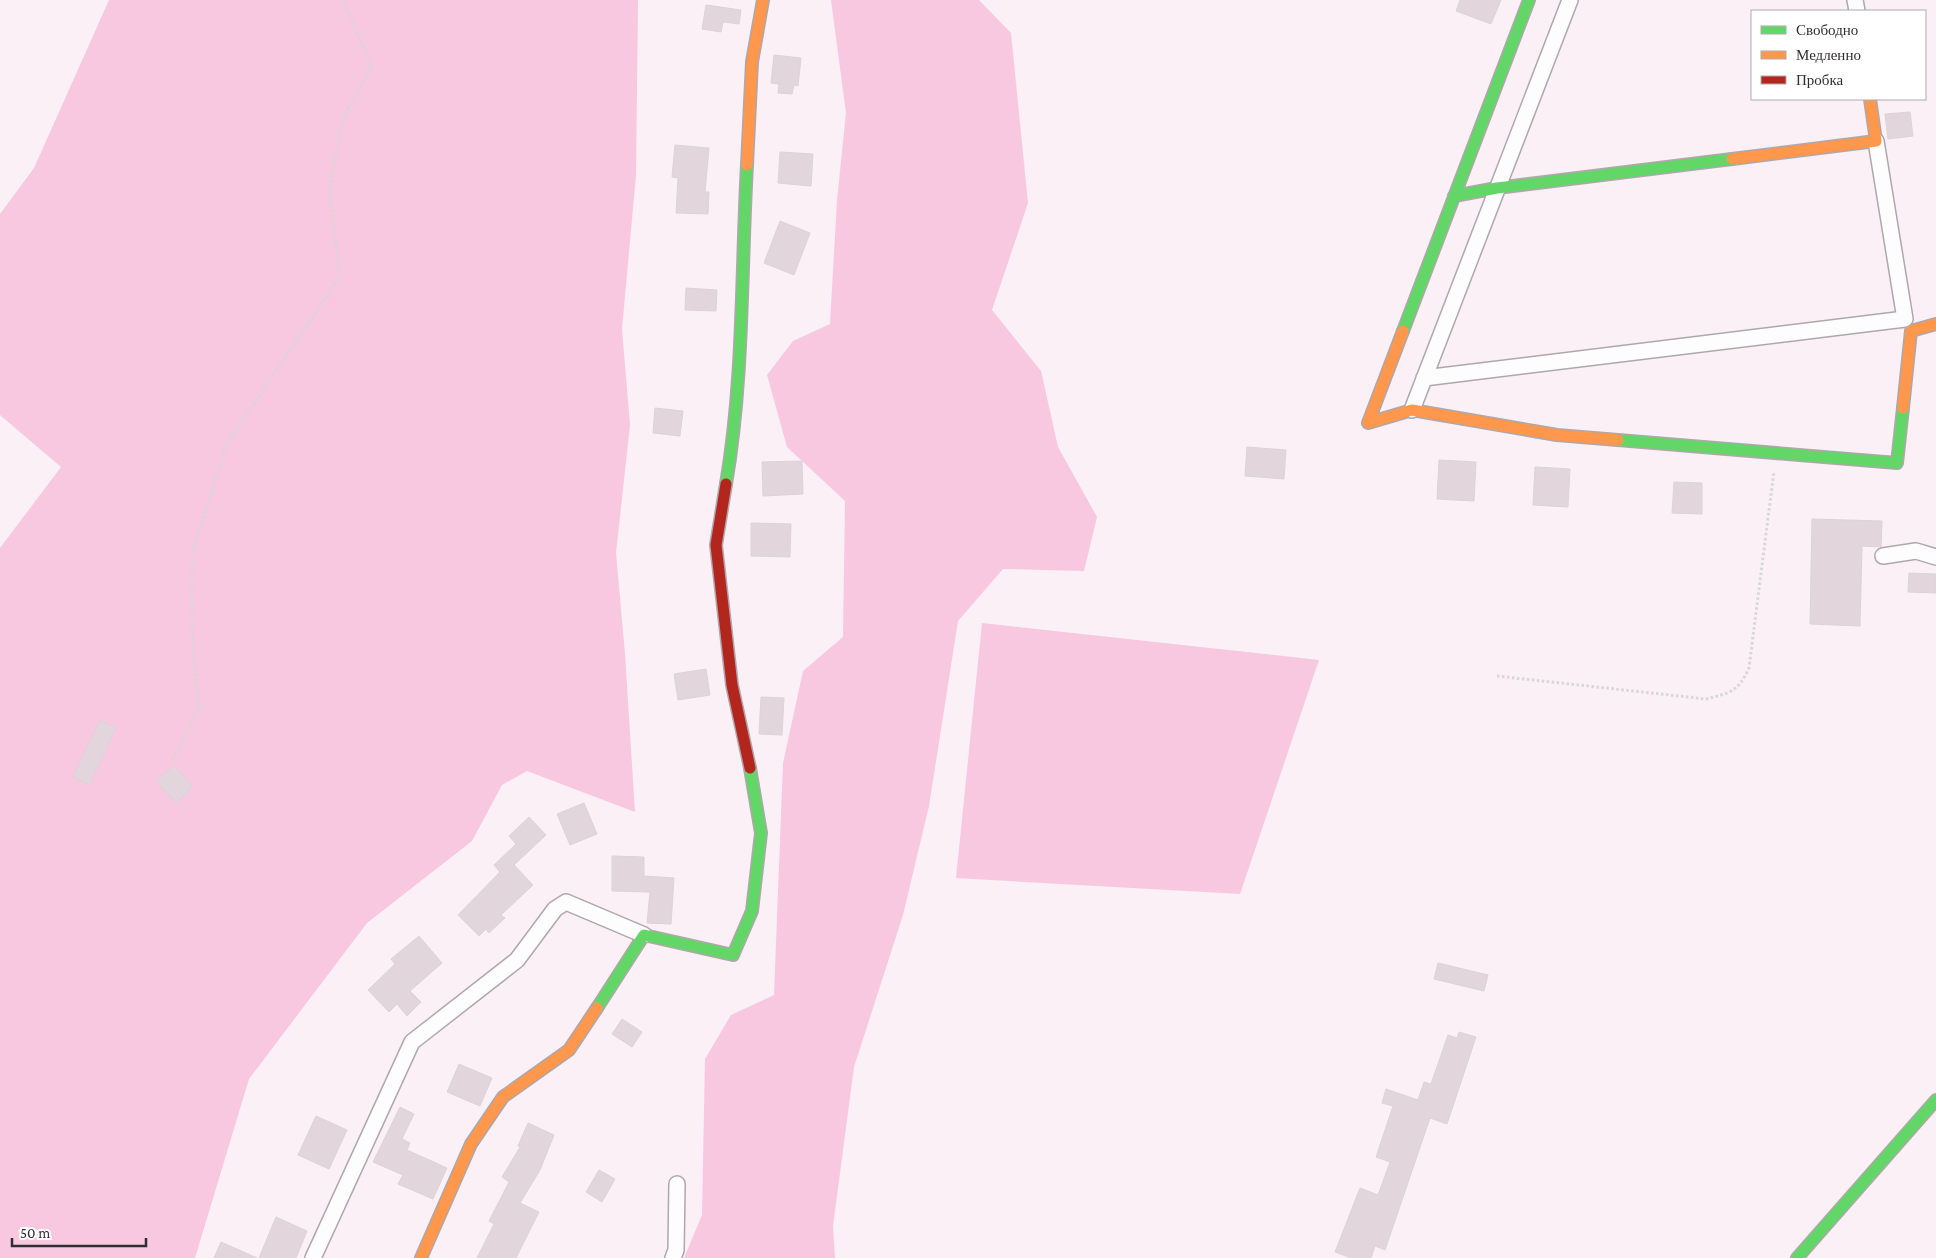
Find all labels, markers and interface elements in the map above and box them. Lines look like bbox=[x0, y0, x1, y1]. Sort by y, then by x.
legend bbox=[1751, 10, 1926, 100]
text: Свободно bbox=[1796, 22, 1858, 38]
text: Медленно bbox=[1796, 47, 1861, 63]
text: Пробка bbox=[1796, 72, 1844, 88]
scale bar bbox=[12, 1216, 146, 1248]
text: 50 m bbox=[20, 1225, 50, 1241]

